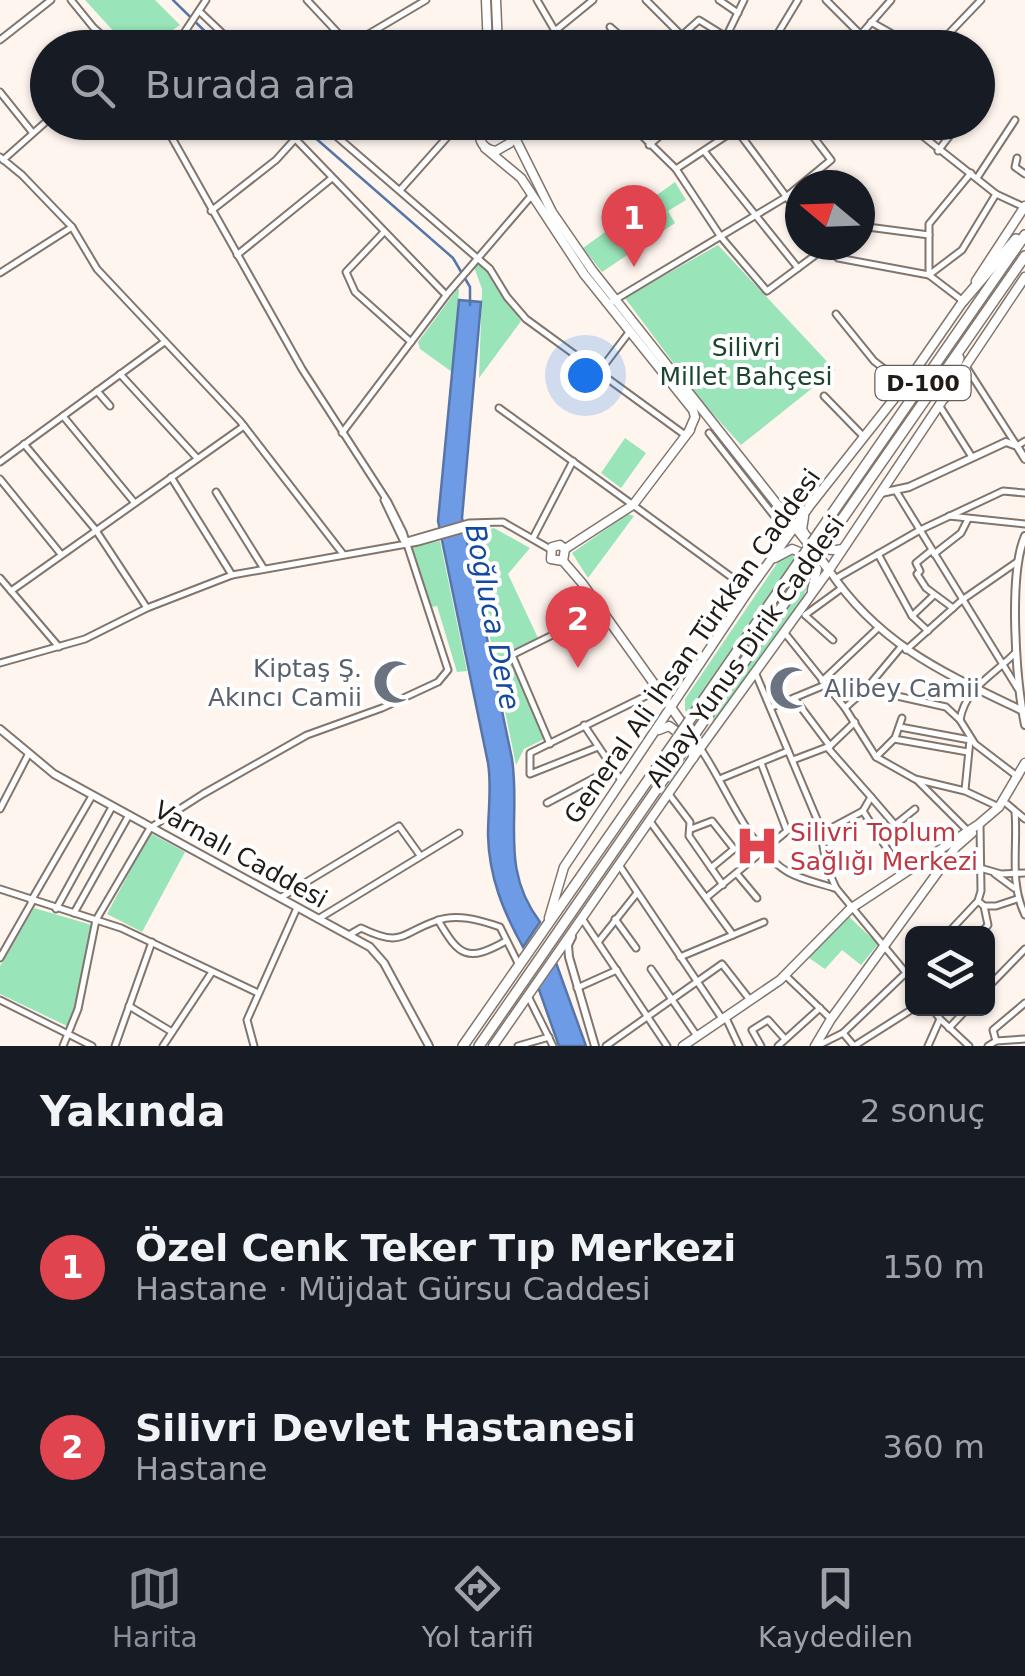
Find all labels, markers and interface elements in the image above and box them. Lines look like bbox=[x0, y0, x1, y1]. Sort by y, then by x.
search box bbox=[30, 30, 995, 140]
icon: search bbox=[65, 58, 120, 113]
text: Burada ara bbox=[145, 63, 356, 107]
north arrow bbox=[785, 170, 875, 260]
pin: 1 bbox=[602, 184, 666, 267]
park label: Silivri Millet Bahçesi bbox=[660, 333, 832, 391]
your location bbox=[560, 350, 611, 401]
road number: D-100 bbox=[876, 366, 970, 400]
street label: General Ali İhsan Türkkan Caddesi bbox=[558, 463, 827, 829]
street label: Albay Yunus Dirik Caddesi bbox=[640, 510, 850, 793]
water label: Boğluca Dere bbox=[458, 521, 527, 713]
pin: 2 bbox=[546, 586, 610, 668]
place label: Kiptaş Ş. Akıncı Camii bbox=[208, 654, 362, 712]
mosque icon: Kiptaş Ş. Akıncı Camii bbox=[371, 658, 419, 706]
mosque icon: Alibey Camii bbox=[767, 664, 815, 712]
place label: Alibey Camii bbox=[824, 674, 980, 703]
street label: Varnalı Caddesi bbox=[149, 795, 332, 914]
place label: Silivri Toplum Sağlığı Merkezi bbox=[790, 818, 978, 876]
hospital icon: Silivri Toplum Sağlığı Merkezi bbox=[733, 822, 781, 870]
map controls bbox=[905, 926, 995, 1016]
button: layers bbox=[905, 926, 995, 1016]
text: Yakında bbox=[40, 1087, 226, 1136]
text: 2 sonuç bbox=[860, 1092, 985, 1130]
text: Özel Cenk Teker Tıp Merkezi bbox=[135, 1226, 736, 1270]
text: 1 bbox=[61, 1248, 84, 1286]
text: 150 m bbox=[883, 1248, 985, 1286]
text: Hastane · Müjdat Gürsu Caddesi bbox=[135, 1270, 651, 1308]
text: Silivri Devlet Hastanesi bbox=[135, 1406, 636, 1450]
text: 2 bbox=[61, 1428, 84, 1466]
text: 360 m bbox=[883, 1428, 985, 1466]
text: Hastane bbox=[135, 1450, 267, 1488]
tab: Harita bbox=[112, 1561, 198, 1654]
tab: Yol tarifi bbox=[422, 1561, 534, 1654]
tab: Kaydedilen bbox=[758, 1561, 913, 1654]

